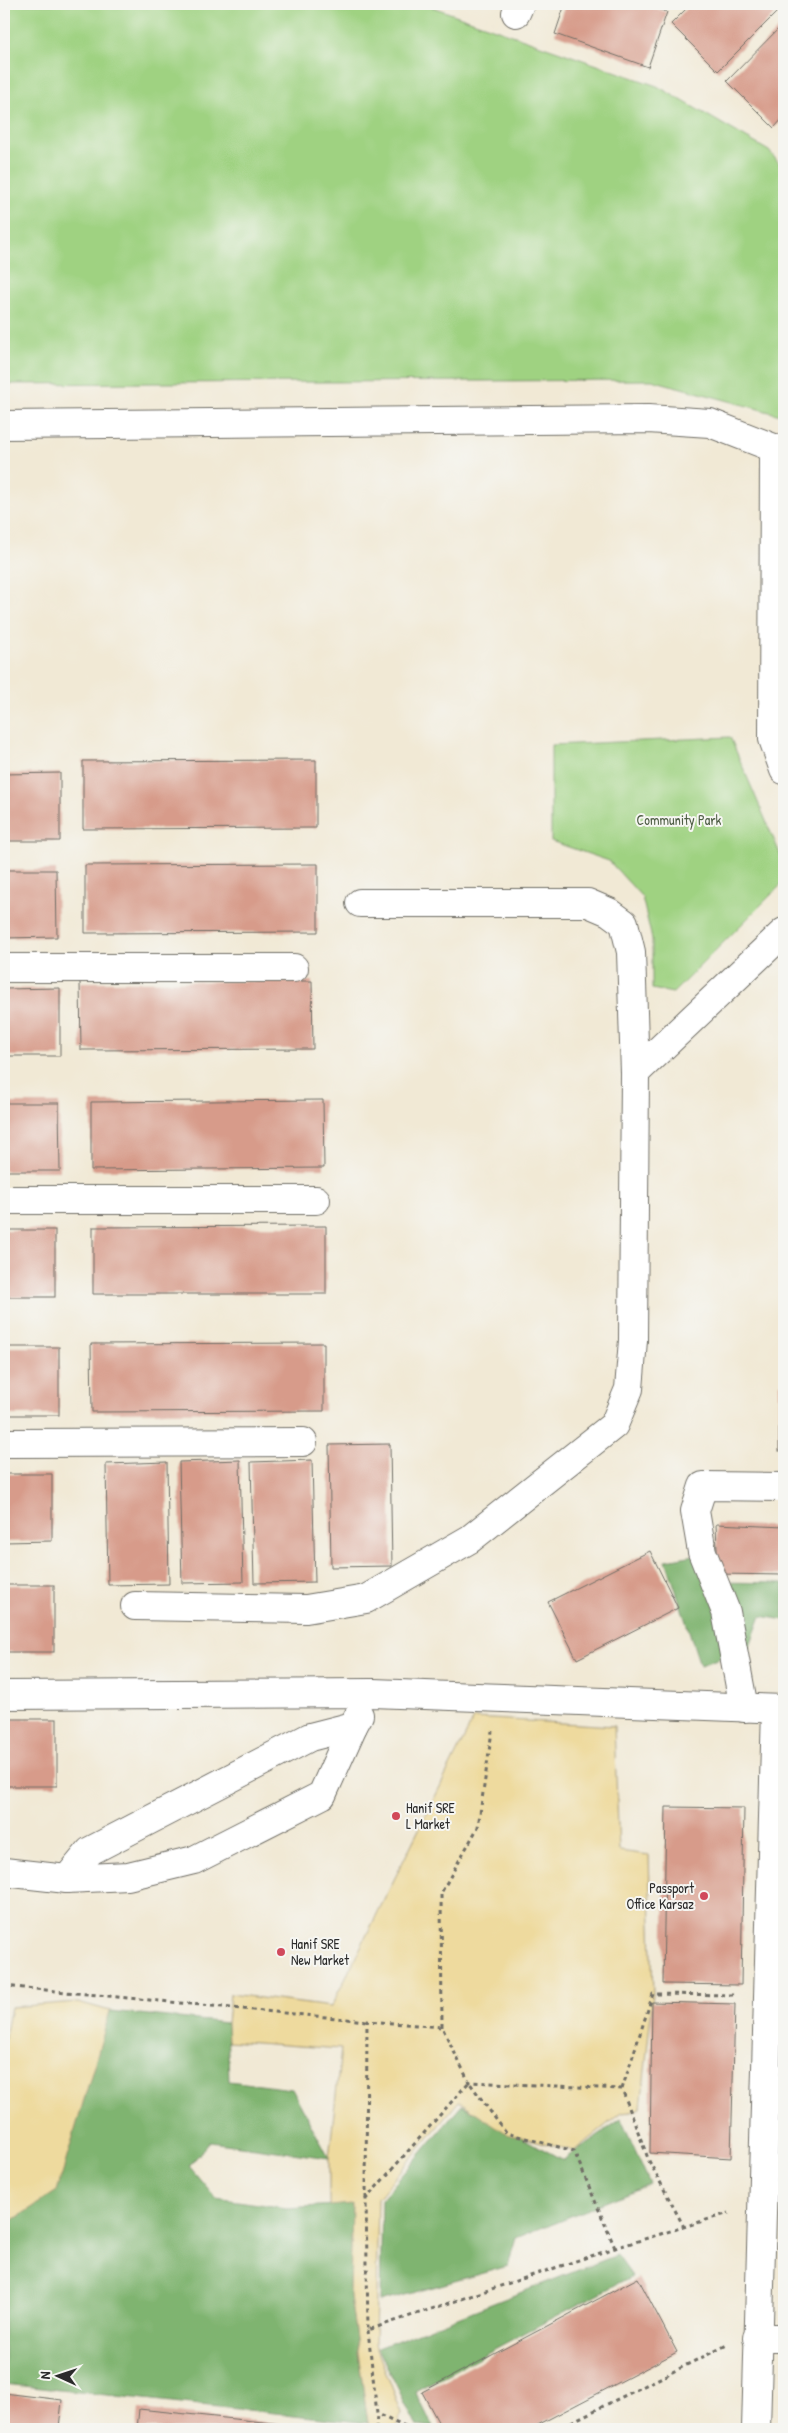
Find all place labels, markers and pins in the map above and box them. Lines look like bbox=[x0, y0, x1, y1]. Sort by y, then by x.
place label: Hanif SRE L Market bbox=[406, 1798, 455, 1833]
marker: Hanif SRE L Market bbox=[390, 1810, 402, 1822]
place label: Passport Office Karsaz bbox=[626, 1878, 694, 1913]
marker: Passport Office Karsaz bbox=[698, 1890, 710, 1902]
place label: Hanif SRE New Market bbox=[291, 1934, 349, 1969]
marker: Hanif SRE New Market bbox=[275, 1946, 287, 1958]

